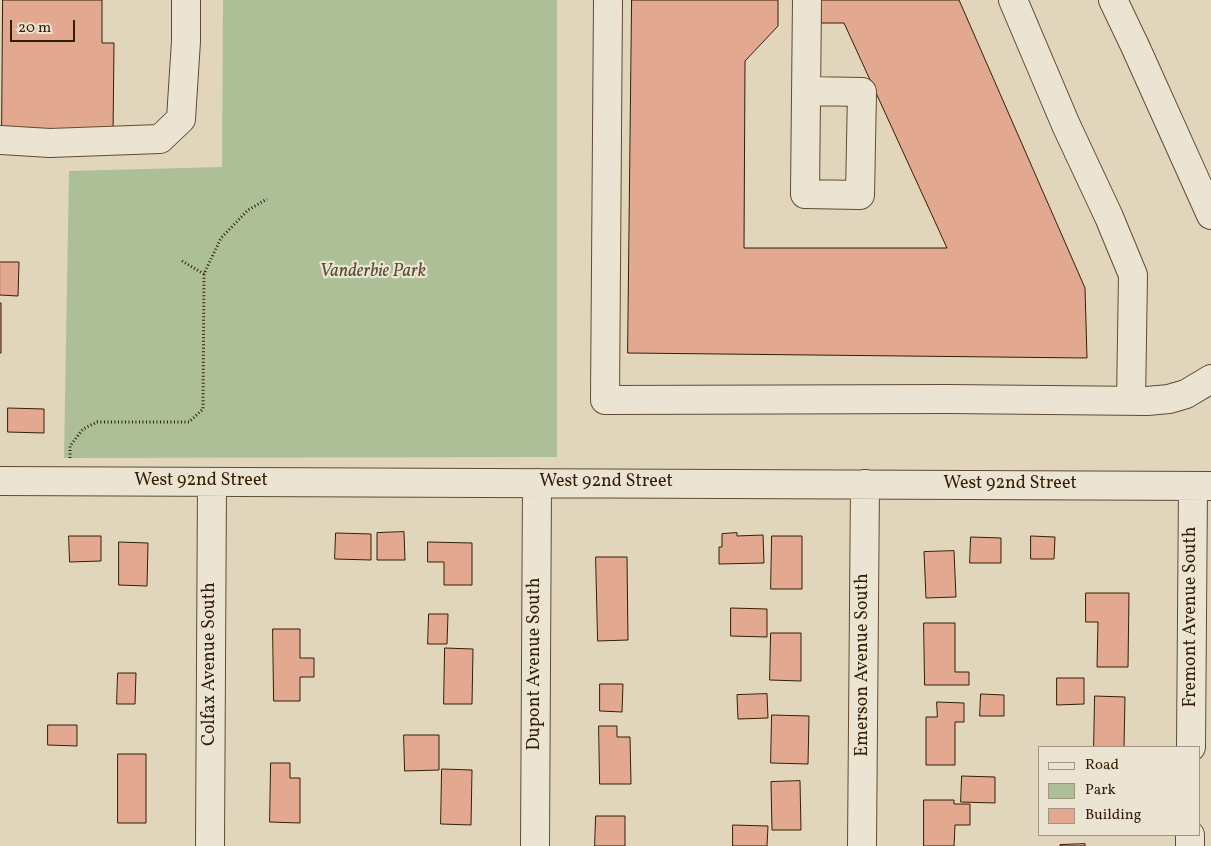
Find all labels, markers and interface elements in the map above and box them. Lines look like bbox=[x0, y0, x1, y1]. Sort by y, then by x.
scale bar bbox=[12, 10, 78, 42]
text: 20 m bbox=[18, 18, 51, 39]
park label: Vanderbie Park bbox=[320, 262, 426, 284]
street label: West 92nd Street bbox=[134, 471, 268, 493]
street label: West 92nd Street bbox=[539, 472, 673, 494]
street label: West 92nd Street bbox=[943, 474, 1077, 496]
street label: Fremont Avenue South bbox=[1181, 527, 1203, 707]
street label: Emerson Avenue South bbox=[853, 573, 875, 757]
street label: Dupont Avenue South bbox=[525, 577, 547, 751]
street label: Colfax Avenue South bbox=[200, 582, 222, 746]
legend bbox=[1038, 746, 1201, 836]
text: Road bbox=[1085, 755, 1119, 776]
text: Park bbox=[1085, 780, 1116, 801]
text: Building bbox=[1085, 805, 1141, 826]

